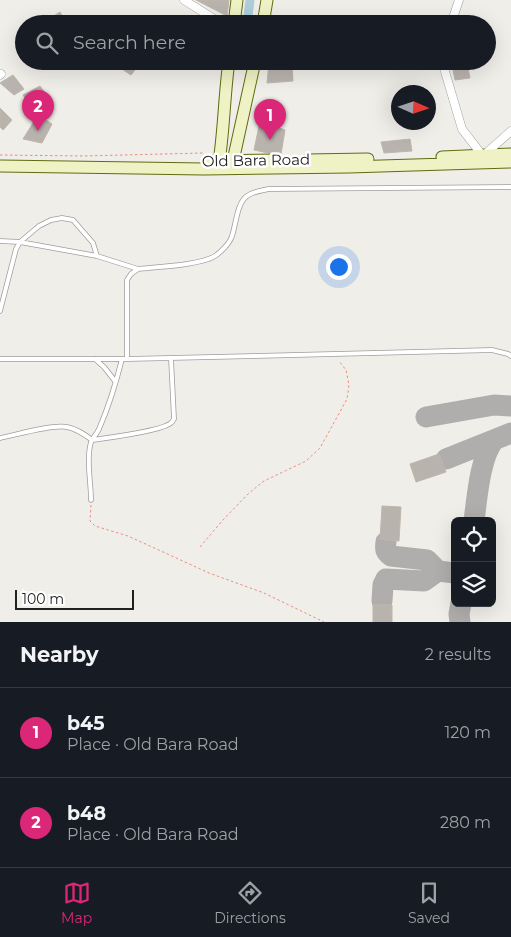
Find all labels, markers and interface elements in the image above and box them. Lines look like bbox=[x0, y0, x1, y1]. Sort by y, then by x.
search box bbox=[15, 15, 496, 70]
icon: search bbox=[33, 29, 61, 57]
text: Search here bbox=[73, 31, 186, 54]
north arrow bbox=[391, 85, 436, 130]
pin: 2 bbox=[22, 90, 54, 131]
pin: 1 bbox=[254, 99, 286, 140]
street label: Old Bara Road bbox=[202, 150, 310, 170]
your location bbox=[326, 254, 352, 280]
map controls bbox=[451, 517, 496, 607]
button: locate bbox=[451, 517, 496, 562]
button: layers bbox=[451, 562, 496, 607]
scale bar bbox=[15, 587, 134, 610]
text: 100 m bbox=[22, 590, 64, 608]
text: Nearby bbox=[20, 642, 99, 667]
text: 2 results bbox=[425, 645, 491, 664]
text: b45 bbox=[67, 712, 105, 735]
text: 1 bbox=[33, 723, 39, 742]
text: 120 m bbox=[444, 723, 491, 742]
text: Place · Old Bara Road bbox=[67, 735, 239, 754]
text: b48 bbox=[67, 802, 106, 825]
text: 2 bbox=[31, 813, 41, 832]
text: 280 m bbox=[440, 813, 491, 832]
text: Place · Old Bara Road bbox=[67, 825, 239, 844]
tab: Map bbox=[61, 879, 92, 927]
tab: Directions bbox=[214, 879, 286, 927]
tab: Saved bbox=[408, 879, 450, 927]

